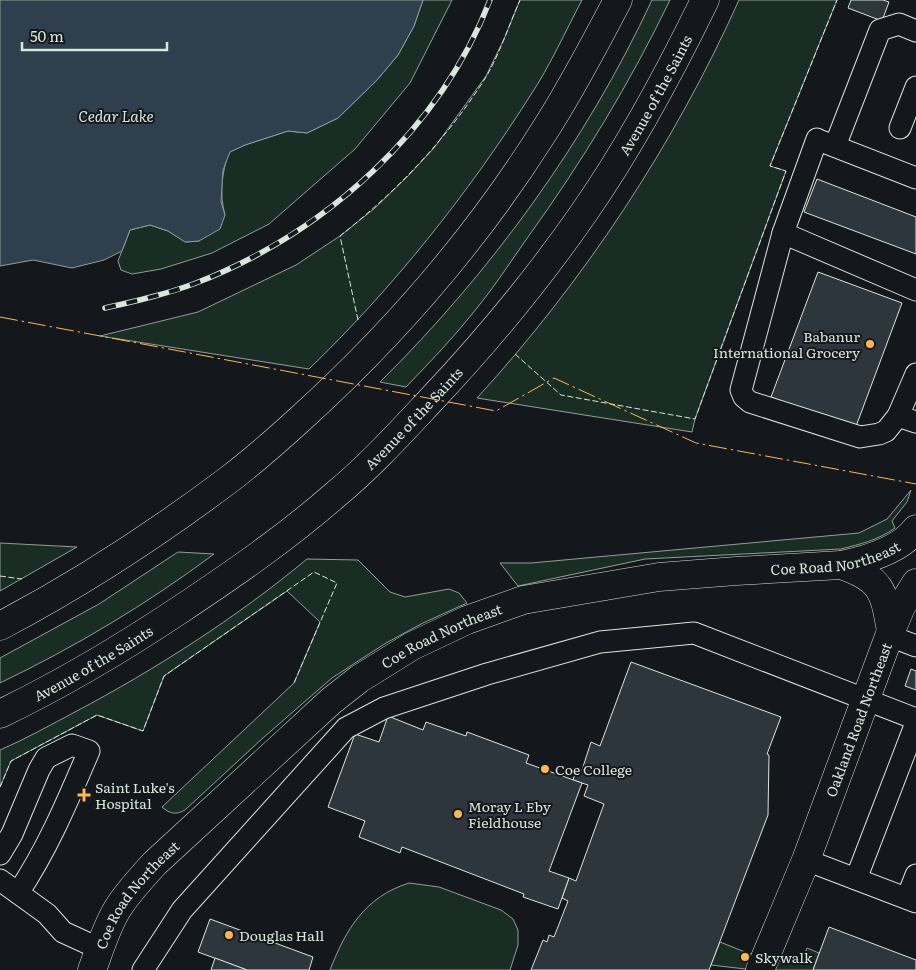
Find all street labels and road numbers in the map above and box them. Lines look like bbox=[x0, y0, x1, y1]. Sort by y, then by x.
street label: Avenue of the Saints bbox=[614, 31, 696, 159]
street label: Avenue of the Saints bbox=[360, 363, 467, 474]
street label: Coe Road Northeast bbox=[770, 536, 904, 579]
street label: Coe Road Northeast bbox=[377, 598, 505, 673]
street label: Avenue of the Saints bbox=[30, 620, 156, 705]
street label: Oakland Road Northeast bbox=[820, 639, 896, 800]
street label: Coe Road Northeast bbox=[90, 836, 184, 952]

